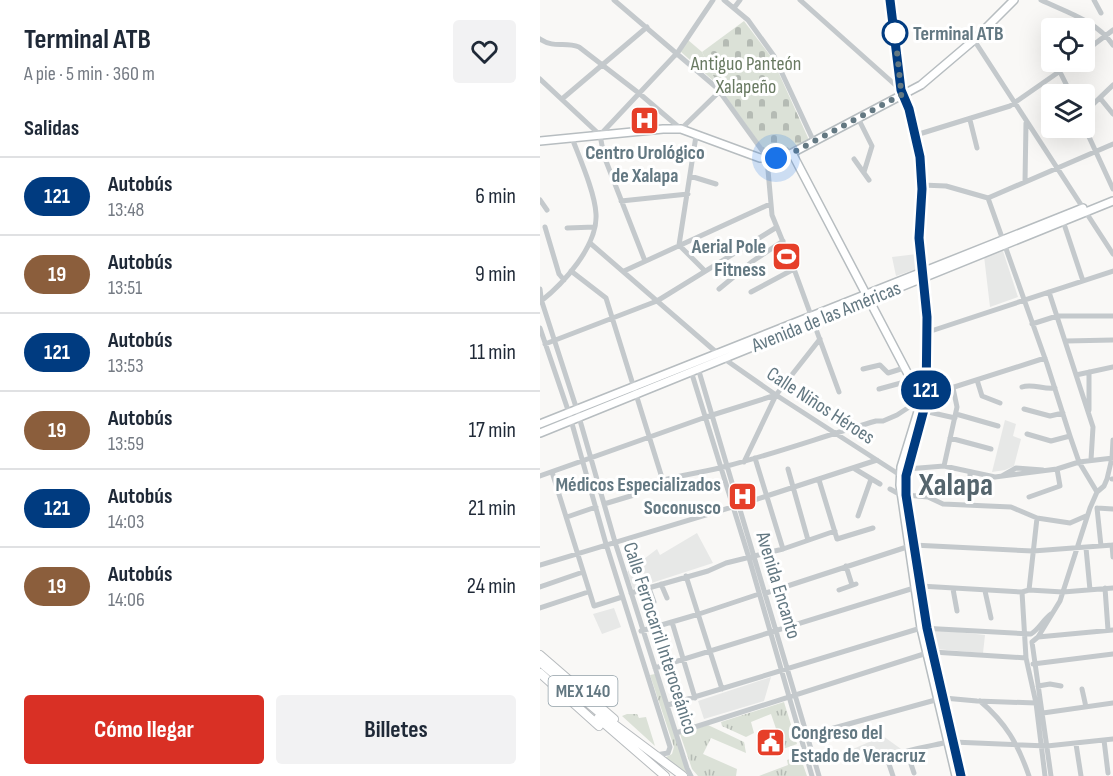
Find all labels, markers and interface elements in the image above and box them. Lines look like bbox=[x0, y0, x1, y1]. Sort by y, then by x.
map controls bbox=[1041, 18, 1095, 138]
button: locate bbox=[1041, 18, 1095, 72]
button: heart bbox=[453, 20, 516, 83]
marker: Terminal ATB bbox=[882, 20, 908, 46]
place label: Terminal ATB bbox=[913, 22, 1004, 46]
text: Terminal ATB bbox=[24, 23, 151, 56]
park label: Antiguo Panteón Xalapeño bbox=[690, 52, 801, 99]
text: A pie · 5 min · 360 m bbox=[24, 62, 155, 86]
button: layers bbox=[1041, 84, 1095, 138]
hospital icon: Centro Urológico de Xalapa bbox=[629, 105, 661, 137]
text: Salidas bbox=[24, 115, 79, 142]
place label: Centro Urológico de Xalapa bbox=[585, 141, 705, 188]
your location bbox=[761, 143, 791, 173]
text: Autobús bbox=[108, 171, 172, 198]
text: 6 min bbox=[475, 183, 516, 210]
text: 121 bbox=[44, 184, 70, 209]
text: 13:48 bbox=[108, 198, 144, 222]
place label: Aerial Pole Fitness bbox=[691, 235, 766, 282]
sports icon: Aerial Pole Fitness bbox=[771, 241, 803, 273]
text: Autobús bbox=[108, 249, 172, 276]
text: 9 min bbox=[475, 261, 516, 288]
text: 19 bbox=[48, 262, 66, 287]
text: 13:51 bbox=[108, 276, 142, 300]
street label: Avenida de las Américas bbox=[747, 276, 904, 358]
text: Autobús bbox=[108, 327, 172, 354]
text: 11 min bbox=[469, 339, 516, 366]
text: 121 bbox=[44, 340, 70, 365]
text: 13:53 bbox=[108, 354, 144, 378]
street label: Calle Niños Héroes bbox=[762, 362, 879, 450]
line badge: 121 bbox=[892, 370, 960, 410]
text: 121 bbox=[913, 378, 939, 403]
text: Autobús bbox=[108, 405, 172, 432]
text: 17 min bbox=[468, 417, 516, 444]
text: 19 bbox=[48, 418, 66, 443]
text: 13:59 bbox=[108, 432, 144, 456]
district label: Xalapa bbox=[918, 466, 993, 505]
place label: Médicos Especializados Soconusco bbox=[555, 473, 721, 520]
hospital icon: Médicos Especializados Soconusco bbox=[726, 480, 758, 512]
text: Autobús bbox=[108, 483, 172, 510]
text: 21 min bbox=[468, 495, 516, 522]
text: 121 bbox=[44, 496, 70, 521]
text: 14:03 bbox=[108, 510, 144, 534]
street label: Avenida Encanto bbox=[750, 528, 806, 642]
street label: Calle Ferrocarril Interoceánico bbox=[618, 539, 702, 737]
text: Autobús bbox=[108, 561, 172, 588]
text: 24 min bbox=[467, 573, 516, 600]
text: 19 bbox=[48, 574, 66, 599]
text: 14:06 bbox=[108, 588, 145, 612]
road number: MEX 140 bbox=[549, 676, 618, 706]
button: Cómo llegar bbox=[24, 695, 264, 764]
button: Billetes bbox=[276, 695, 516, 764]
place label: Congreso del Estado de Veracruz bbox=[791, 721, 926, 768]
public building icon: Congreso del Estado de Veracruz bbox=[754, 727, 786, 759]

